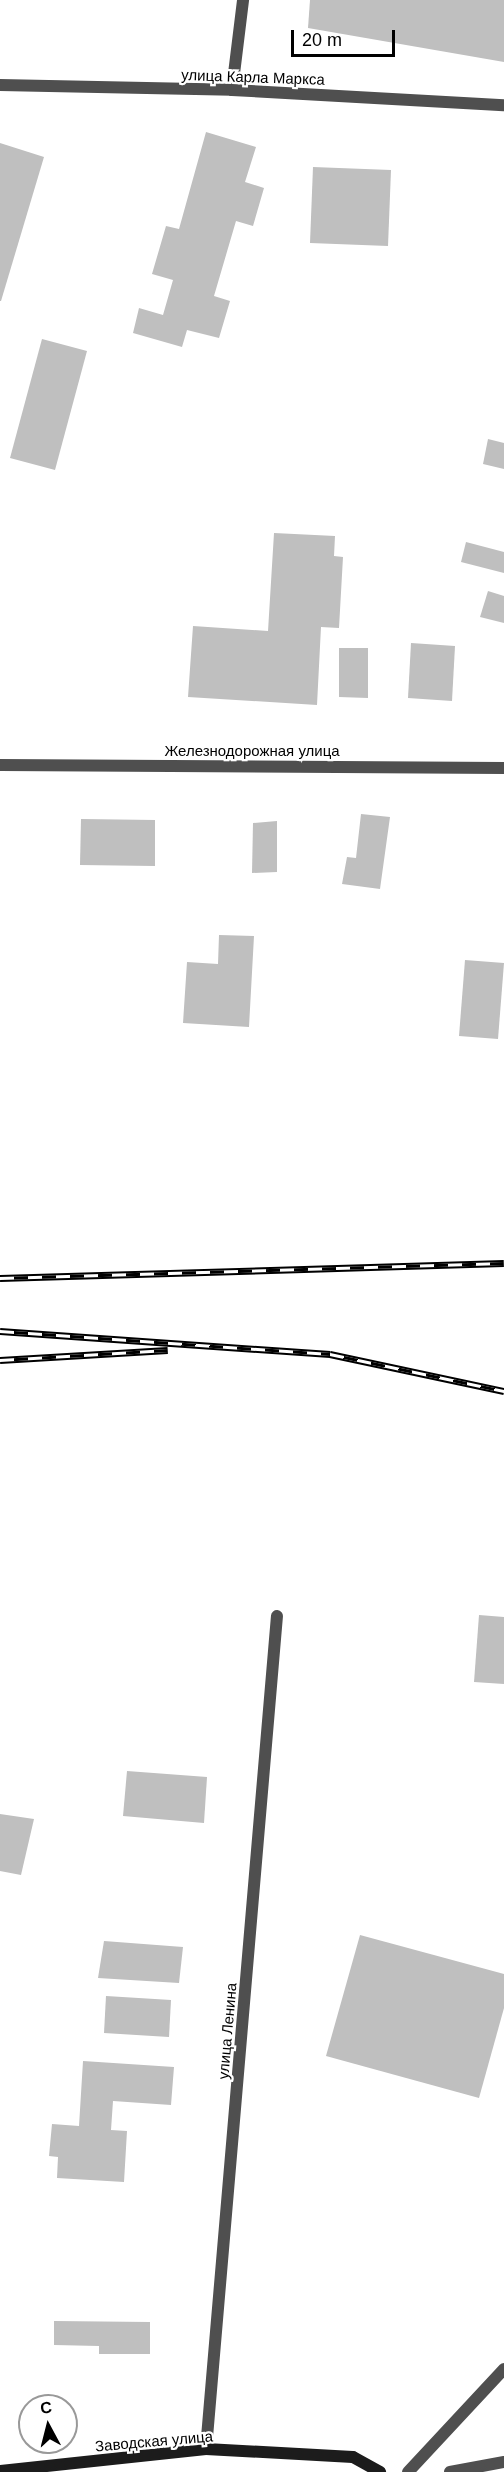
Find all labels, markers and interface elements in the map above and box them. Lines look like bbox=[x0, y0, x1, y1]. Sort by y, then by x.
scale bar bbox=[294, 18, 398, 56]
text: 20 m bbox=[302, 30, 342, 50]
street label: улица Карла Маркса bbox=[181, 66, 325, 88]
street label: Железнодорожная улица bbox=[164, 742, 340, 760]
street label: улица Ленина bbox=[214, 1982, 240, 2080]
north arrow bbox=[18, 2394, 78, 2454]
text: С bbox=[39, 2398, 53, 2417]
street label: Заводская улица bbox=[94, 2427, 214, 2455]

